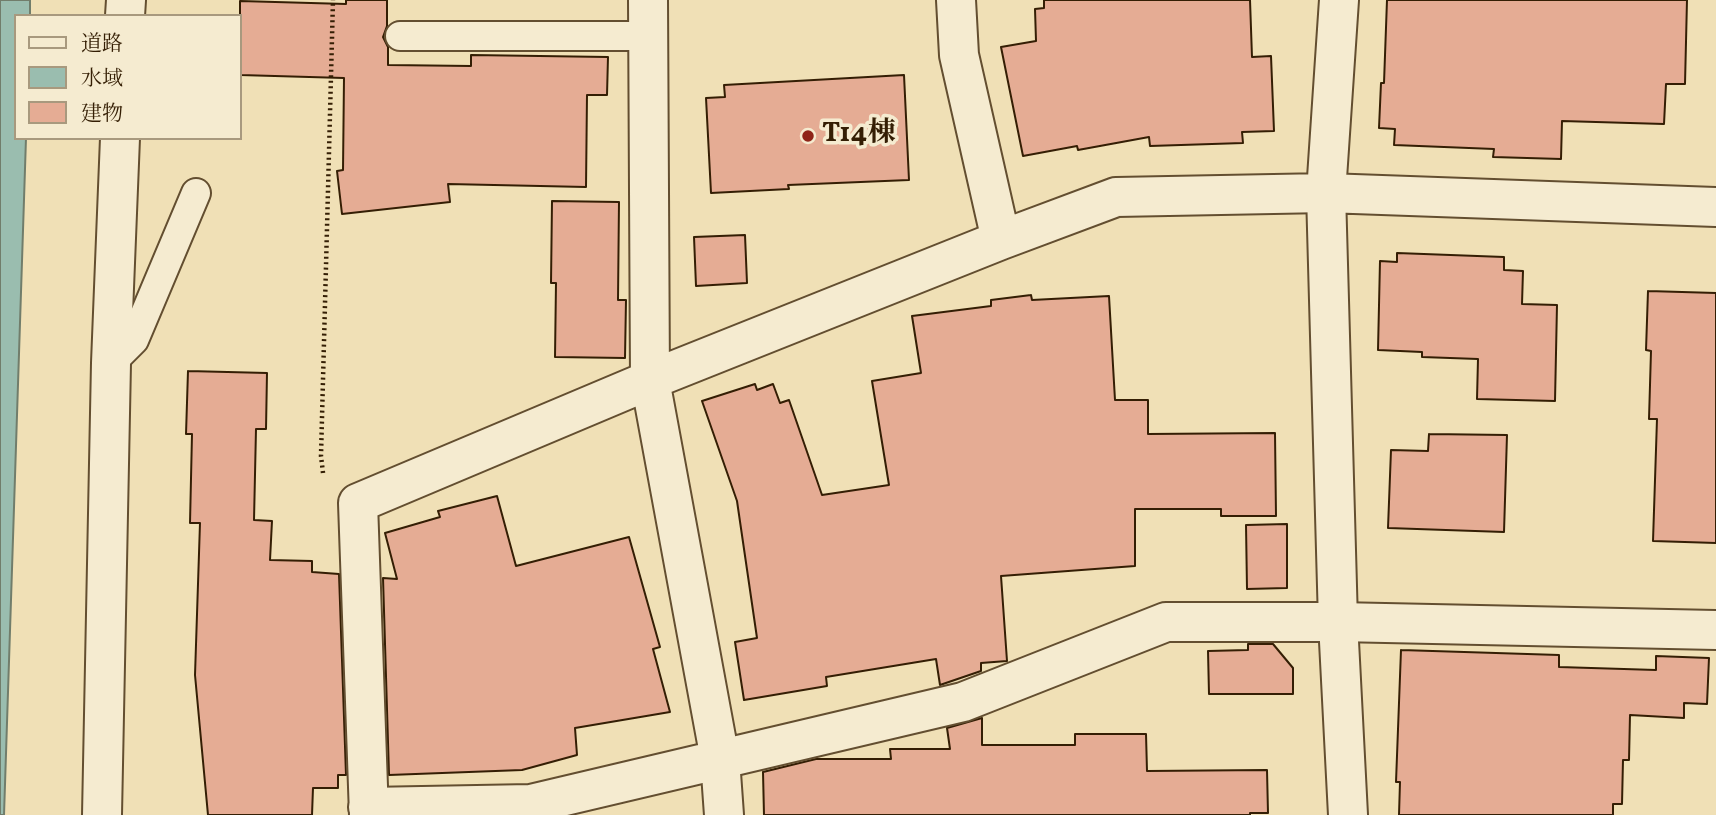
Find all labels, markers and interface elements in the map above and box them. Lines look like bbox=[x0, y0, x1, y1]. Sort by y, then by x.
legend bbox=[14, 14, 242, 140]
text: 道路 bbox=[81, 30, 123, 59]
text: 水域 bbox=[81, 65, 123, 94]
text: 建物 bbox=[81, 100, 123, 129]
place label: T14棟 bbox=[822, 119, 895, 153]
marker: T14棟 bbox=[800, 128, 816, 144]

